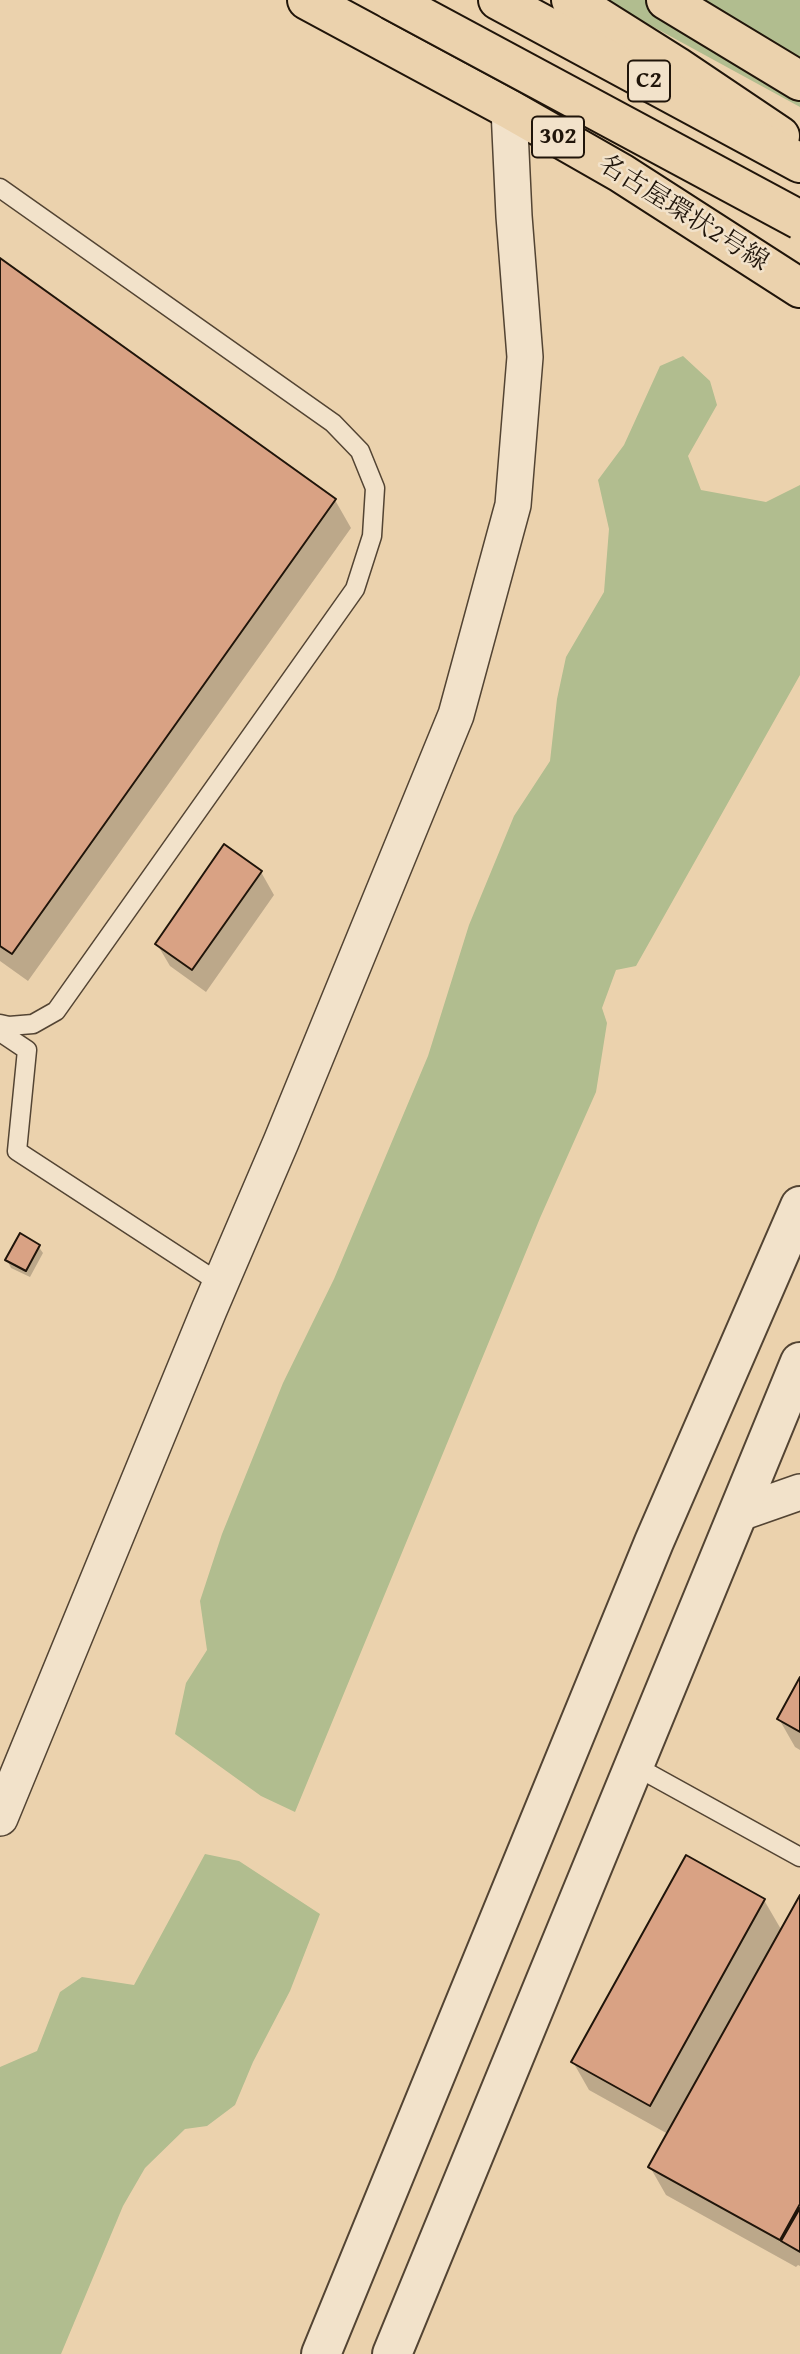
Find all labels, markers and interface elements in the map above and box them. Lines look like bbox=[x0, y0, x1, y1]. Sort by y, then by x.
road number: C2 bbox=[628, 60, 670, 102]
road number: 302 bbox=[532, 117, 584, 158]
street label: 名古屋環状2号線 bbox=[592, 149, 774, 279]

